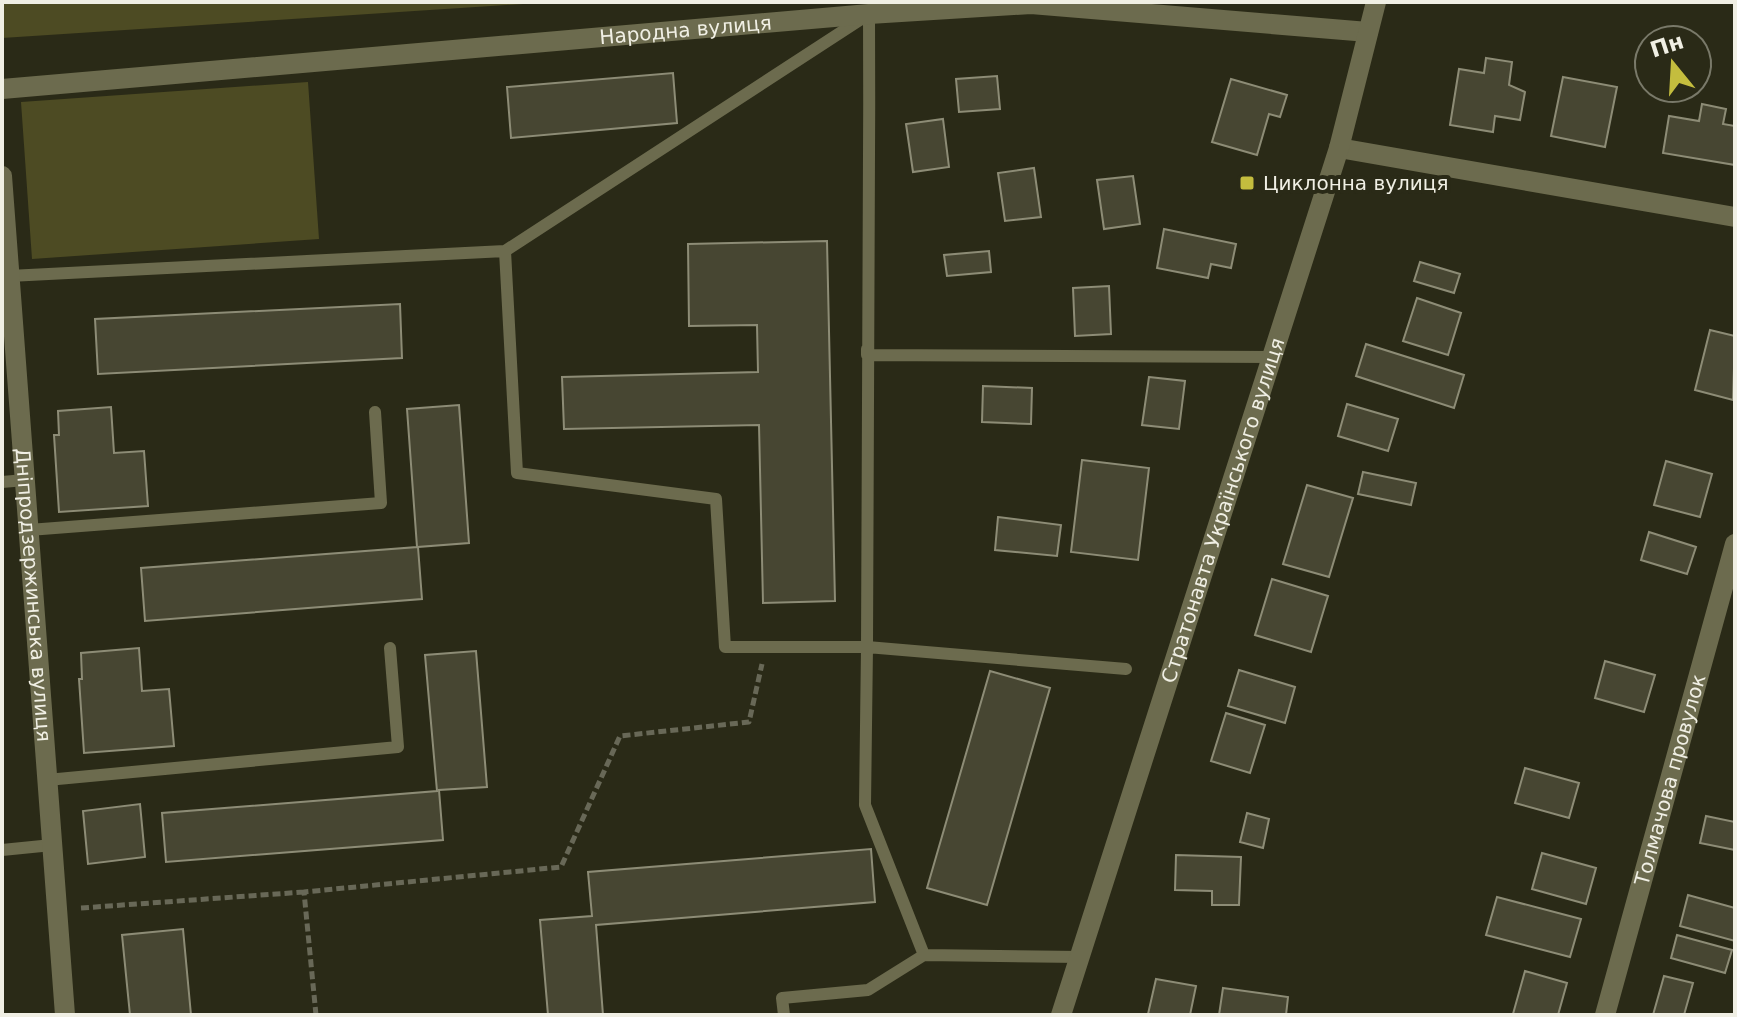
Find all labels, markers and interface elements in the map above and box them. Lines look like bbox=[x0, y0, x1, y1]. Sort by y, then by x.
street label: Народна вулиця bbox=[598, 10, 773, 49]
north arrow bbox=[1633, 24, 1713, 104]
text: Пн bbox=[1647, 28, 1687, 63]
place label: Циклонна вулиця bbox=[1263, 171, 1448, 195]
marker: Циклонна вулиця bbox=[1238, 174, 1256, 192]
street label: Стратонавта Українського вулиця bbox=[1156, 335, 1289, 686]
street label: Дніпродзержинська вулиця bbox=[10, 447, 56, 743]
street label: Толмачова провулок bbox=[1629, 672, 1710, 889]

